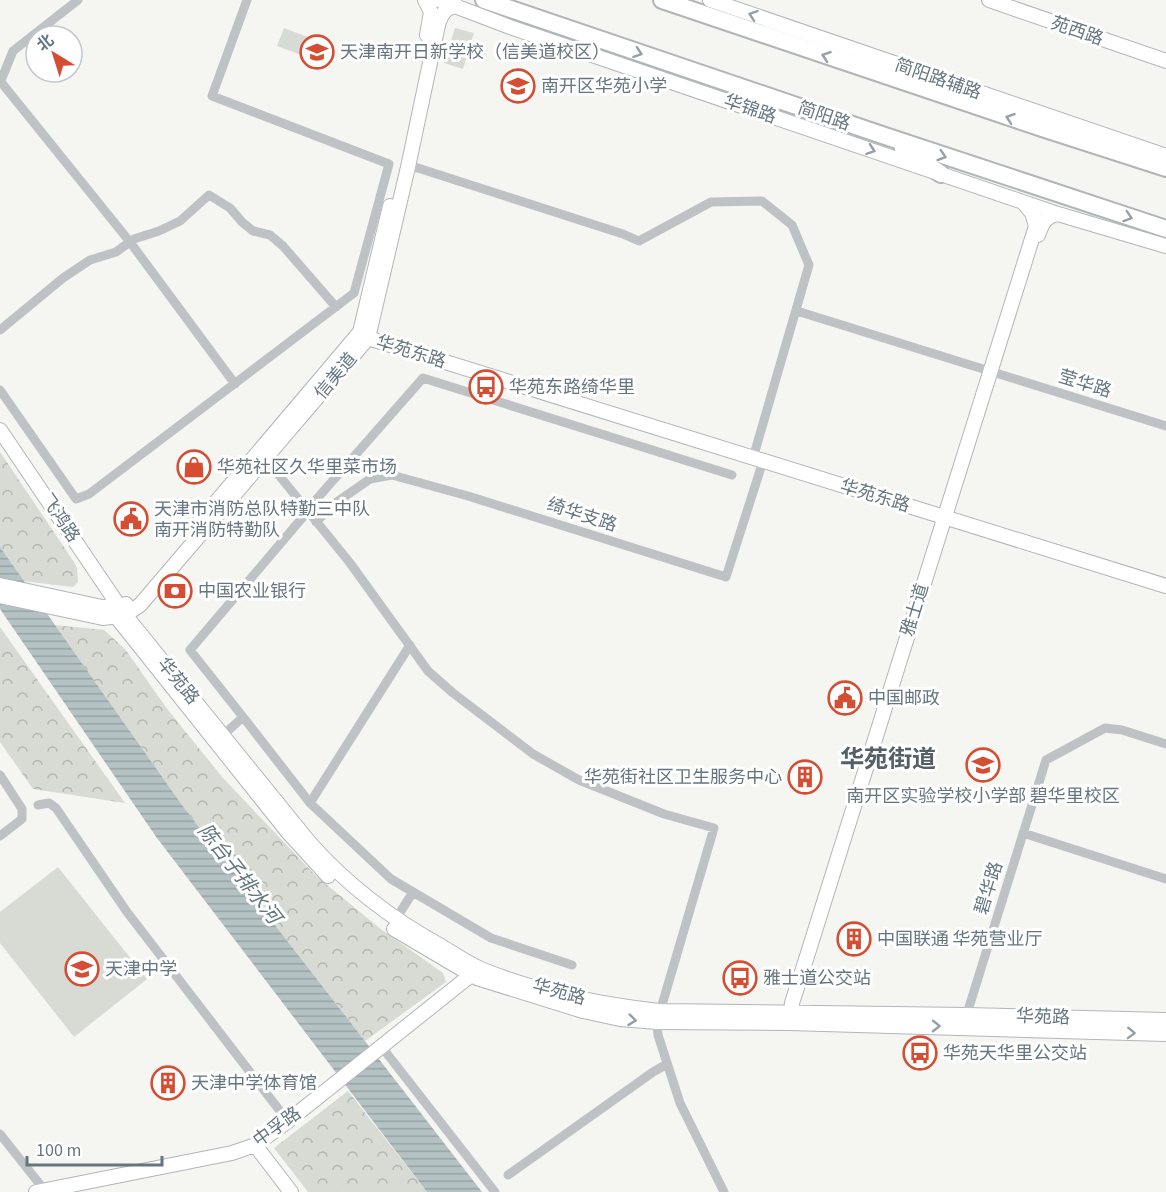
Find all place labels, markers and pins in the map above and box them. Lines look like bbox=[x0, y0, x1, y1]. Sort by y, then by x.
school or university icon: 天津南开日新学校（信美道校区） bbox=[299, 34, 335, 70]
place label: 天津南开日新学校（信美道校区） bbox=[340, 40, 610, 65]
school or university icon: 南开区华苑小学 bbox=[500, 68, 536, 104]
place label: 南开区华苑小学 bbox=[541, 74, 667, 99]
bus stop icon: 华苑东路绮华里 bbox=[468, 369, 504, 405]
place label: 华苑东路绮华里 bbox=[509, 375, 635, 400]
shop icon: 华苑社区久华里菜市场 bbox=[176, 449, 212, 485]
place label: 华苑社区久华里菜市场 bbox=[217, 455, 397, 480]
place label: 天津市消防总队特勤三中队 南开消防特勤队 bbox=[154, 497, 370, 543]
public building icon: 天津市消防总队特勤三中队 南开消防特勤队 bbox=[113, 501, 149, 537]
bank icon: 中国农业银行 bbox=[157, 573, 193, 609]
place label: 中国农业银行 bbox=[198, 579, 306, 604]
public building icon: 中国邮政 bbox=[827, 680, 863, 716]
place label: 中国邮政 bbox=[868, 686, 940, 711]
school or university icon: 南开区实验学校小学部 碧华里校区 bbox=[965, 747, 1001, 783]
building icon: 华苑街社区卫生服务中心 bbox=[787, 759, 823, 795]
place label: 华苑街社区卫生服务中心 bbox=[584, 765, 782, 790]
place label: 南开区实验学校小学部 碧华里校区 bbox=[846, 784, 1120, 809]
building icon: 中国联通 华苑营业厅 bbox=[836, 921, 872, 957]
place label: 中国联通 华苑营业厅 bbox=[877, 927, 1043, 952]
school or university icon: 天津中学 bbox=[64, 951, 100, 987]
place label: 天津中学 bbox=[105, 957, 177, 982]
bus stop icon: 雅士道公交站 bbox=[722, 960, 758, 996]
place label: 雅士道公交站 bbox=[763, 966, 871, 991]
bus stop icon: 华苑天华里公交站 bbox=[902, 1035, 938, 1071]
place label: 华苑天华里公交站 bbox=[943, 1041, 1087, 1066]
building icon: 天津中学体育馆 bbox=[150, 1065, 186, 1101]
place label: 天津中学体育馆 bbox=[191, 1071, 317, 1096]

